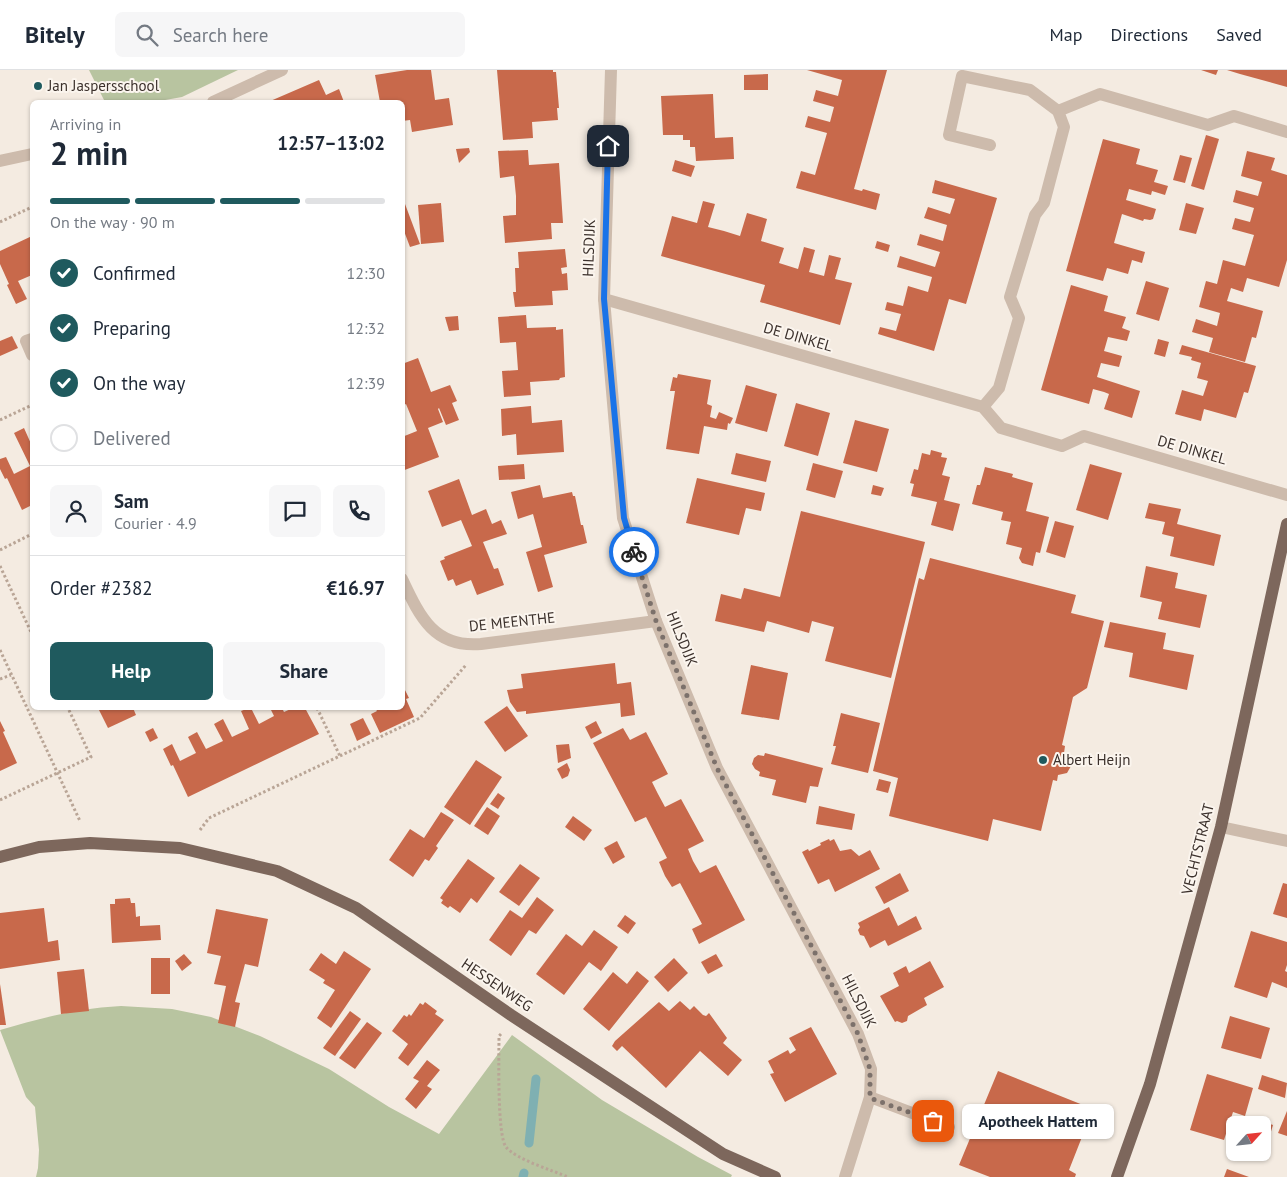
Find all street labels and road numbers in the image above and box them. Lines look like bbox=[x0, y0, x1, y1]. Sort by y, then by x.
street label: HILSDIJK bbox=[578, 219, 599, 277]
street label: DE DINKEL bbox=[761, 318, 835, 356]
street label: DE DINKEL bbox=[1155, 431, 1229, 469]
street label: DE MEENTHE bbox=[468, 608, 556, 635]
street label: HILSDIJK bbox=[663, 608, 702, 669]
street label: VECHTSTRAAT bbox=[1177, 801, 1218, 897]
street label: HESSENWEG bbox=[458, 954, 537, 1015]
street label: HILSDIJK bbox=[838, 971, 881, 1031]

